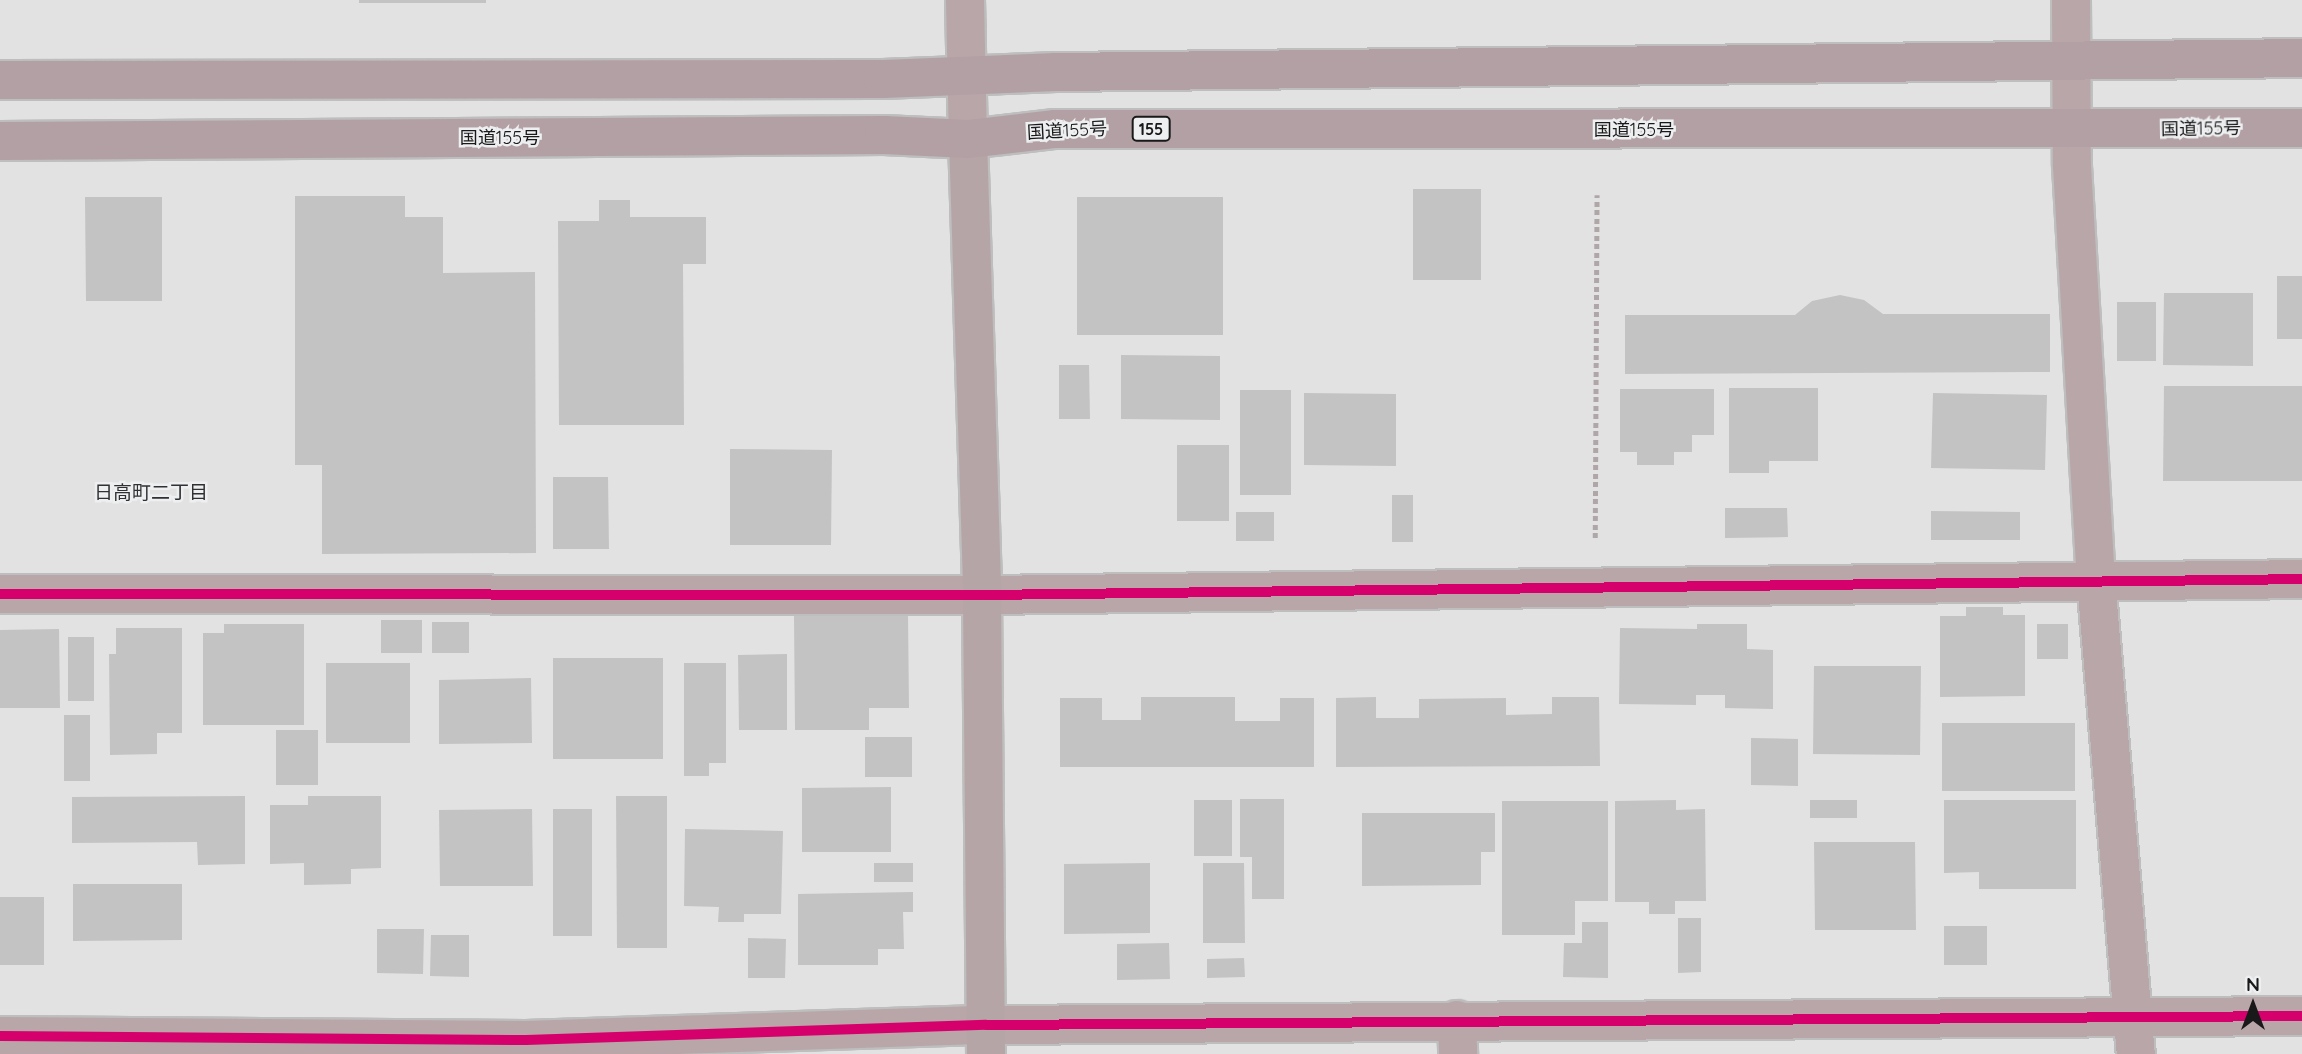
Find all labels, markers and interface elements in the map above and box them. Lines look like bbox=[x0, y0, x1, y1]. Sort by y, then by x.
road number: 155 bbox=[1130, 116, 1172, 141]
street label: 国道155号 bbox=[1026, 118, 1108, 144]
street label: 国道155号 bbox=[2161, 118, 2241, 140]
street label: 国道155号 bbox=[1594, 119, 1674, 141]
street label: 国道155号 bbox=[460, 127, 540, 149]
district label: 日高町二丁目 bbox=[94, 482, 208, 504]
north arrow bbox=[2218, 970, 2288, 1040]
text: N bbox=[2246, 972, 2260, 996]

